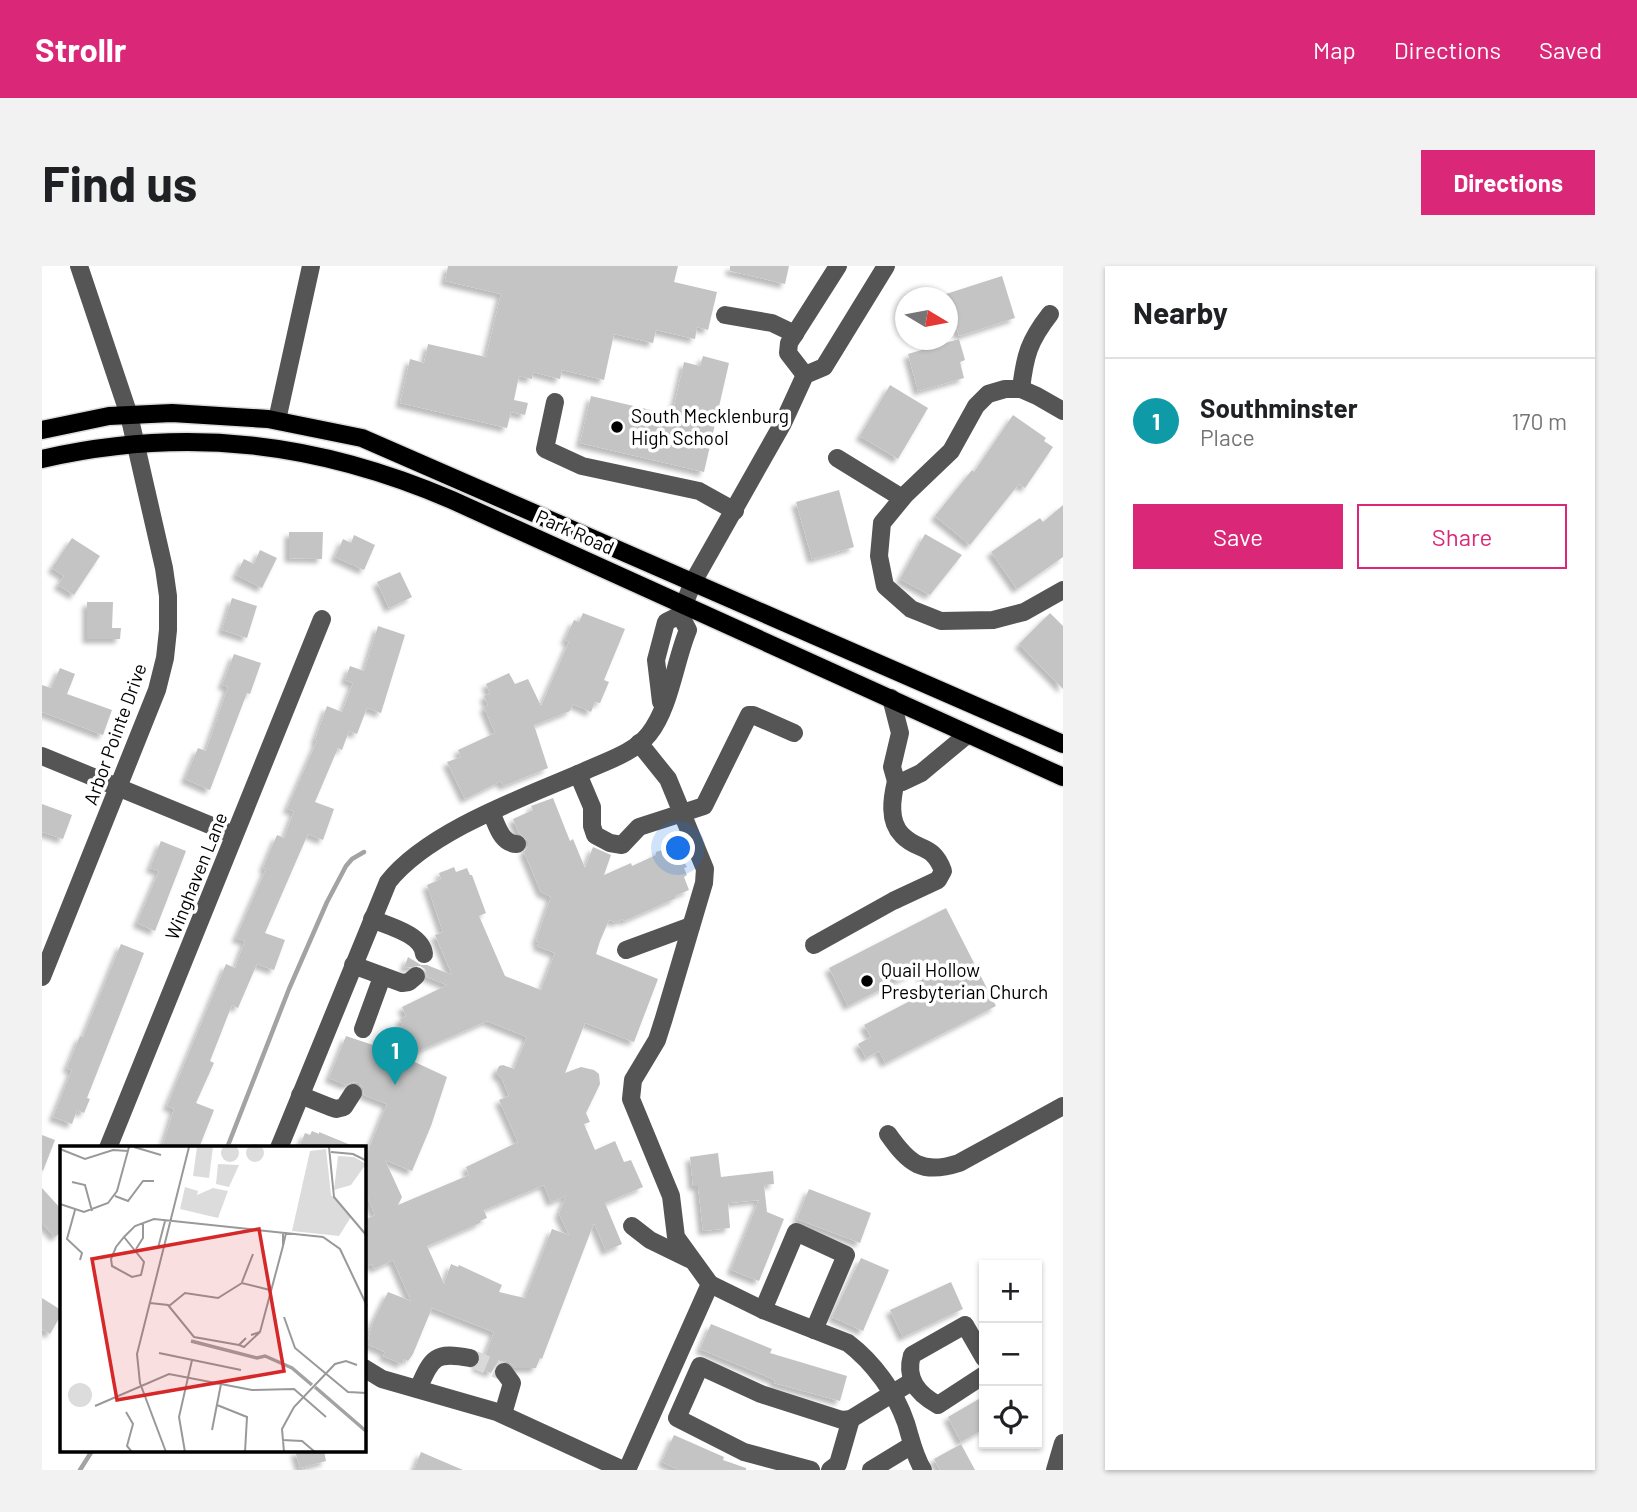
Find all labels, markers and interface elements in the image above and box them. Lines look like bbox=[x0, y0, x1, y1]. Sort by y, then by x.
text: Strollr bbox=[35, 29, 127, 69]
text: Map bbox=[1313, 35, 1356, 64]
text: Directions bbox=[1394, 35, 1501, 64]
text: Saved bbox=[1539, 35, 1602, 64]
button: Directions bbox=[1421, 150, 1595, 215]
text: Find us bbox=[42, 153, 197, 212]
north arrow bbox=[895, 287, 958, 350]
text: Nearby bbox=[1133, 294, 1228, 330]
text: Southminster bbox=[1200, 392, 1358, 423]
place label: South Mecklenburg High School bbox=[631, 404, 789, 449]
text: 1 bbox=[1152, 407, 1160, 435]
text: 170 m bbox=[1511, 407, 1567, 435]
marker: South Mecklenburg High School bbox=[609, 419, 625, 435]
text: Place bbox=[1200, 423, 1255, 451]
street label: Park Road bbox=[533, 504, 618, 559]
button: Save bbox=[1133, 504, 1343, 569]
button: Share bbox=[1357, 504, 1567, 569]
street label: Arbor Pointe Drive bbox=[78, 660, 151, 808]
street label: Winghaven Lane bbox=[160, 809, 232, 943]
your location bbox=[661, 831, 695, 865]
place label: Quail Hollow Presbyterian Church bbox=[881, 958, 1048, 1003]
marker: Quail Hollow Presbyterian Church bbox=[859, 973, 875, 989]
pin: 1 bbox=[372, 1027, 418, 1085]
inset map bbox=[60, 1146, 366, 1452]
map controls bbox=[979, 1260, 1042, 1449]
button: + bbox=[979, 1260, 1042, 1323]
button: − bbox=[979, 1323, 1042, 1386]
button: locate bbox=[979, 1386, 1042, 1449]

